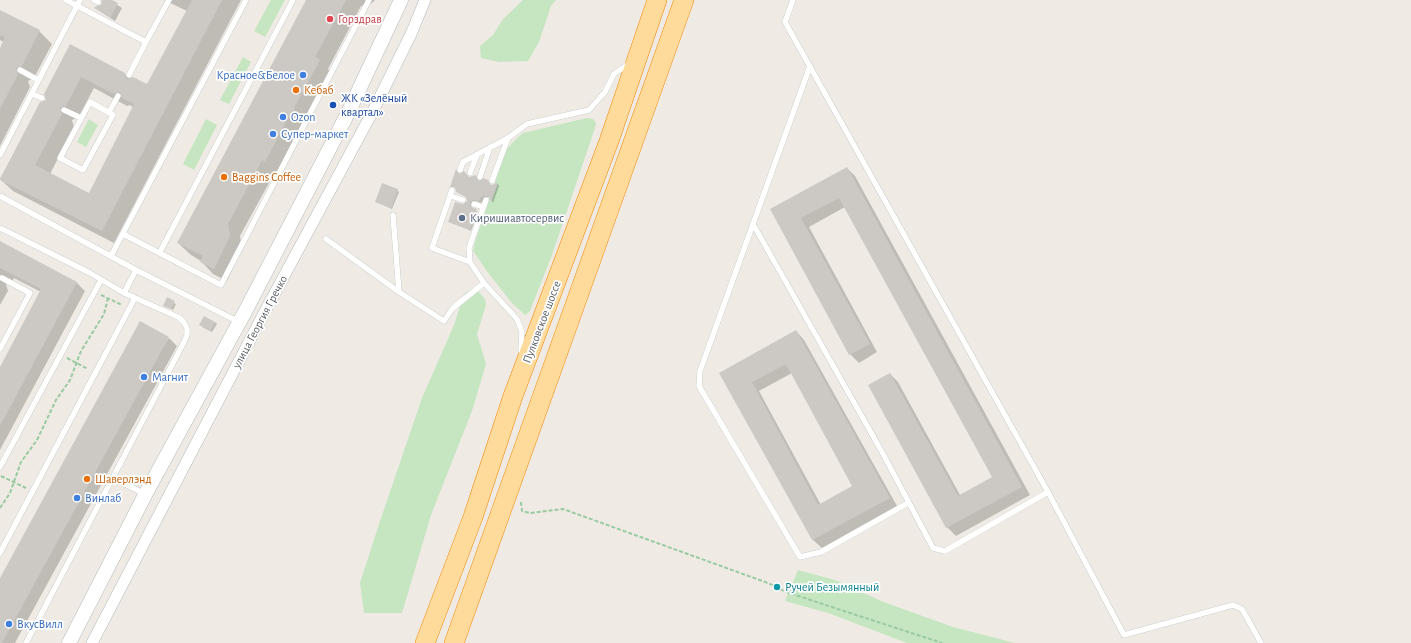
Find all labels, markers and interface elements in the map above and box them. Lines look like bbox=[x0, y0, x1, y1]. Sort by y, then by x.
place label: Горздрав bbox=[338, 12, 382, 26]
marker: Горздрав bbox=[325, 14, 335, 24]
place label: Красное&Белое bbox=[217, 68, 295, 82]
marker: Красное&Белое bbox=[298, 70, 308, 80]
place label: Кебаб bbox=[304, 83, 334, 97]
marker: Кебаб bbox=[291, 85, 301, 95]
place label: ЖК «Зелёный квартал» bbox=[341, 91, 407, 119]
marker: ЖК «Зелёный квартал» bbox=[328, 100, 338, 110]
place label: Ozon bbox=[291, 110, 315, 124]
marker: Ozon bbox=[278, 112, 288, 122]
place label: Супер-маркет bbox=[281, 127, 348, 141]
marker: Супер-маркет bbox=[268, 129, 278, 139]
place label: Baggins Coffee bbox=[232, 170, 301, 184]
marker: Baggins Coffee bbox=[219, 172, 229, 182]
place label: Киришиавтосервис bbox=[470, 211, 564, 225]
marker: Киришиавтосервис bbox=[457, 213, 467, 223]
street label: улица Георгия Гречко bbox=[229, 273, 291, 371]
street label: Пулковское шоссе bbox=[520, 279, 564, 365]
place label: Магнит bbox=[152, 370, 188, 384]
marker: Магнит bbox=[139, 372, 149, 382]
place label: Шаверлэнд bbox=[95, 472, 151, 486]
marker: Шаверлэнд bbox=[82, 474, 92, 484]
place label: Винлаб bbox=[85, 491, 121, 505]
marker: Винлаб bbox=[72, 493, 82, 503]
place label: Ручей Безымянный bbox=[785, 580, 879, 594]
marker: Ручей Безымянный bbox=[772, 582, 782, 592]
place label: ВкусВилл bbox=[17, 617, 63, 631]
marker: ВкусВилл bbox=[4, 619, 14, 629]

